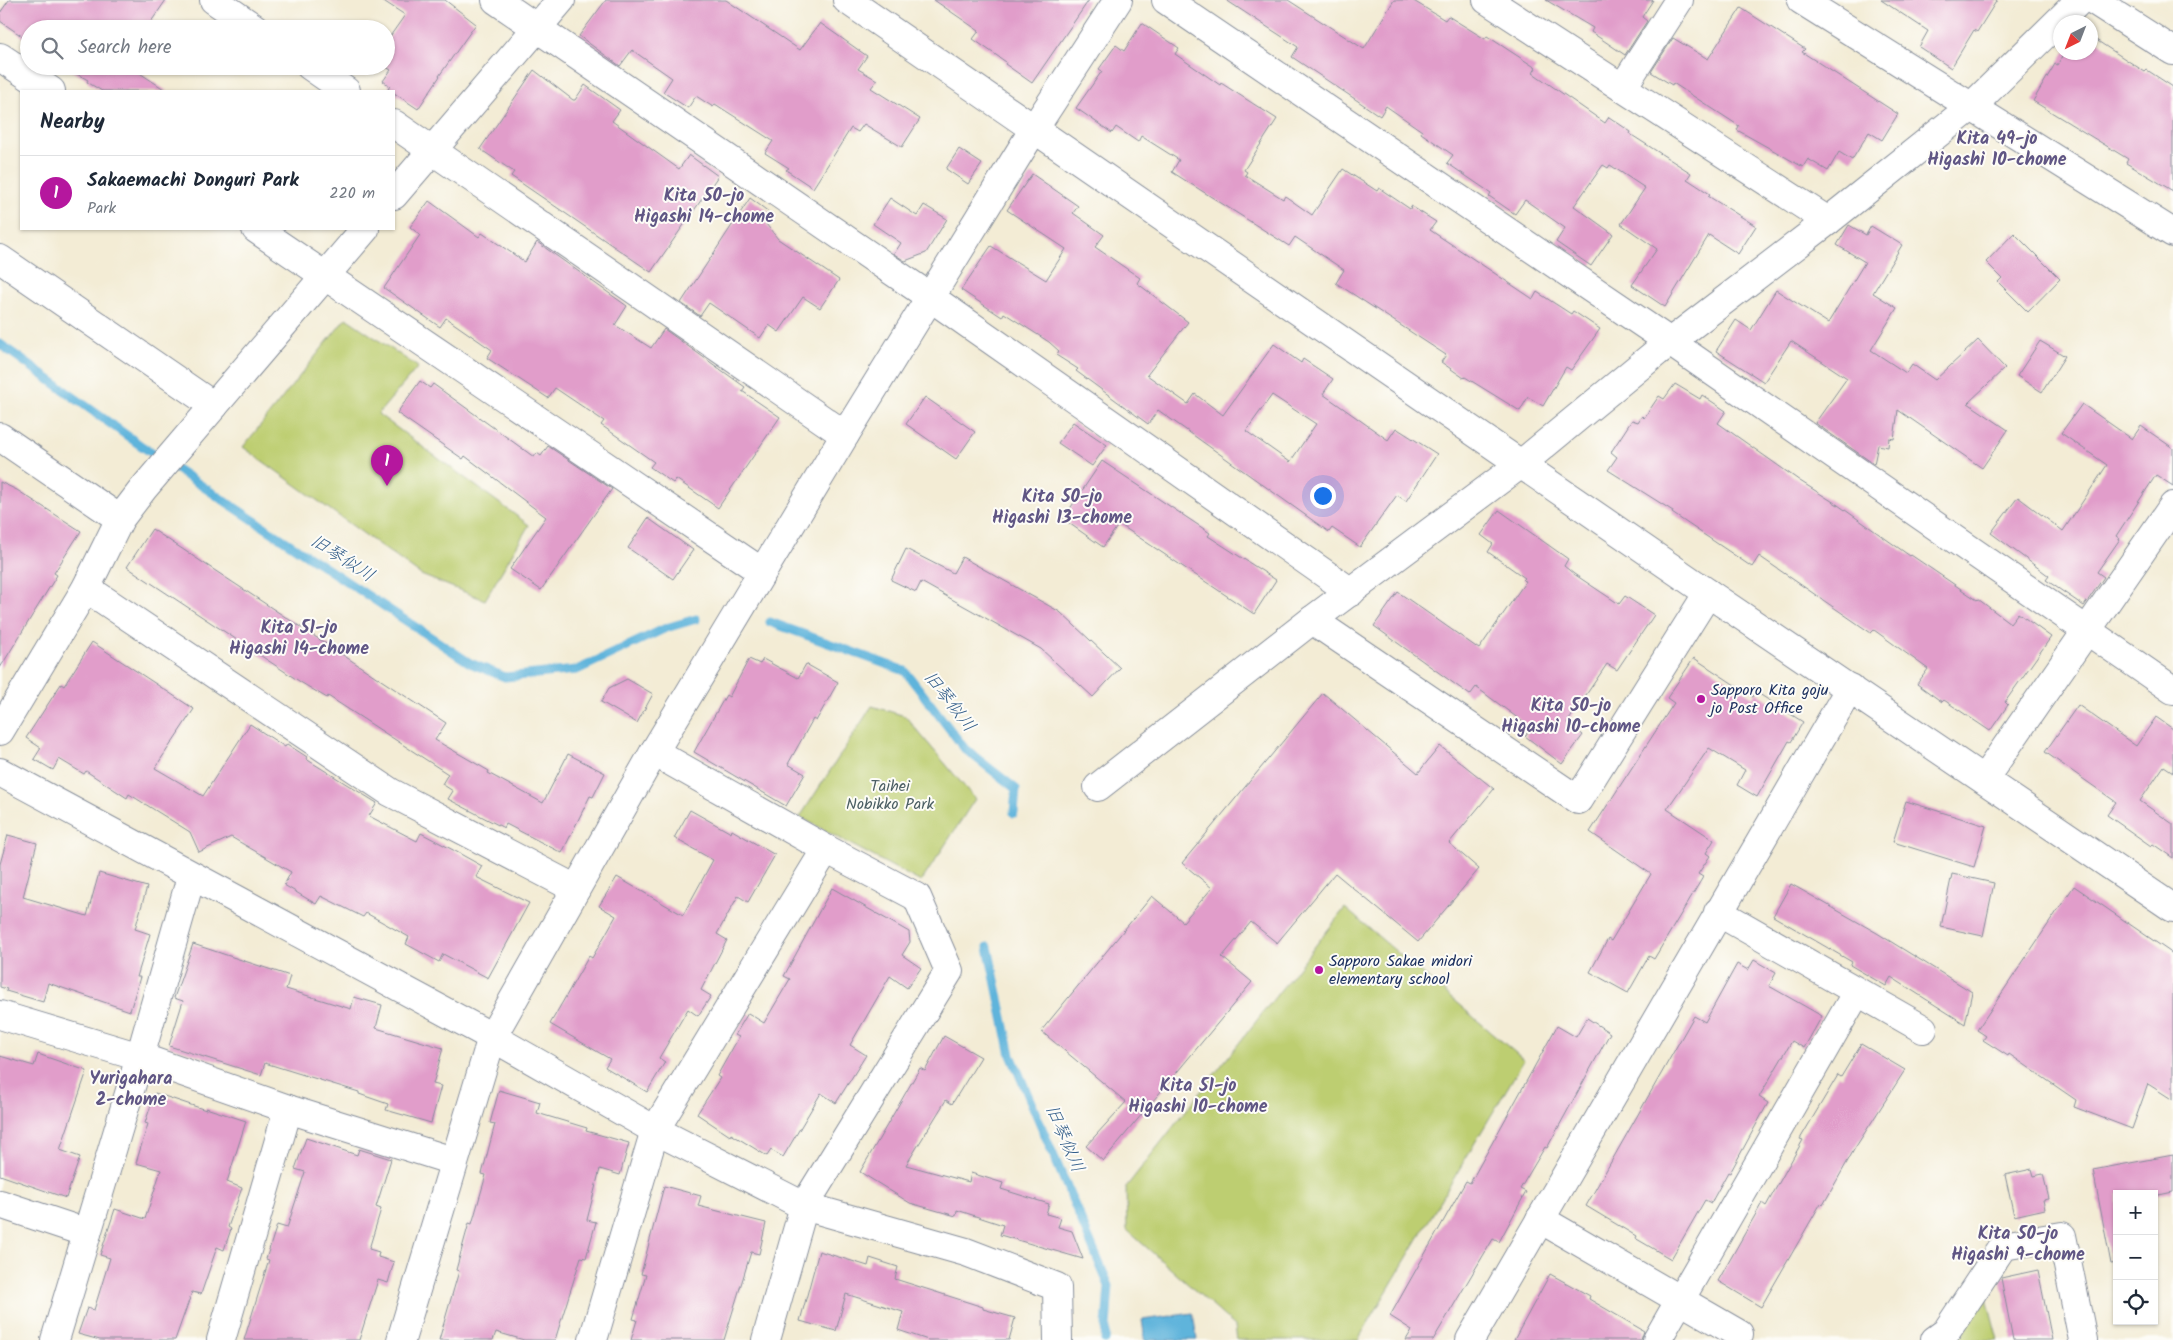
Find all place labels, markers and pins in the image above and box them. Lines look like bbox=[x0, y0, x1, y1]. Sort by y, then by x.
pin: 1 bbox=[371, 445, 403, 486]
place label: Sapporo Kita goju jo Post Office bbox=[1707, 678, 1829, 721]
marker: Sapporo Kita goju jo Post Office bbox=[1695, 693, 1707, 705]
place label: Sapporo Sakae midori elementary school bbox=[1329, 949, 1473, 992]
marker: Sapporo Sakae midori elementary school bbox=[1313, 964, 1325, 976]

